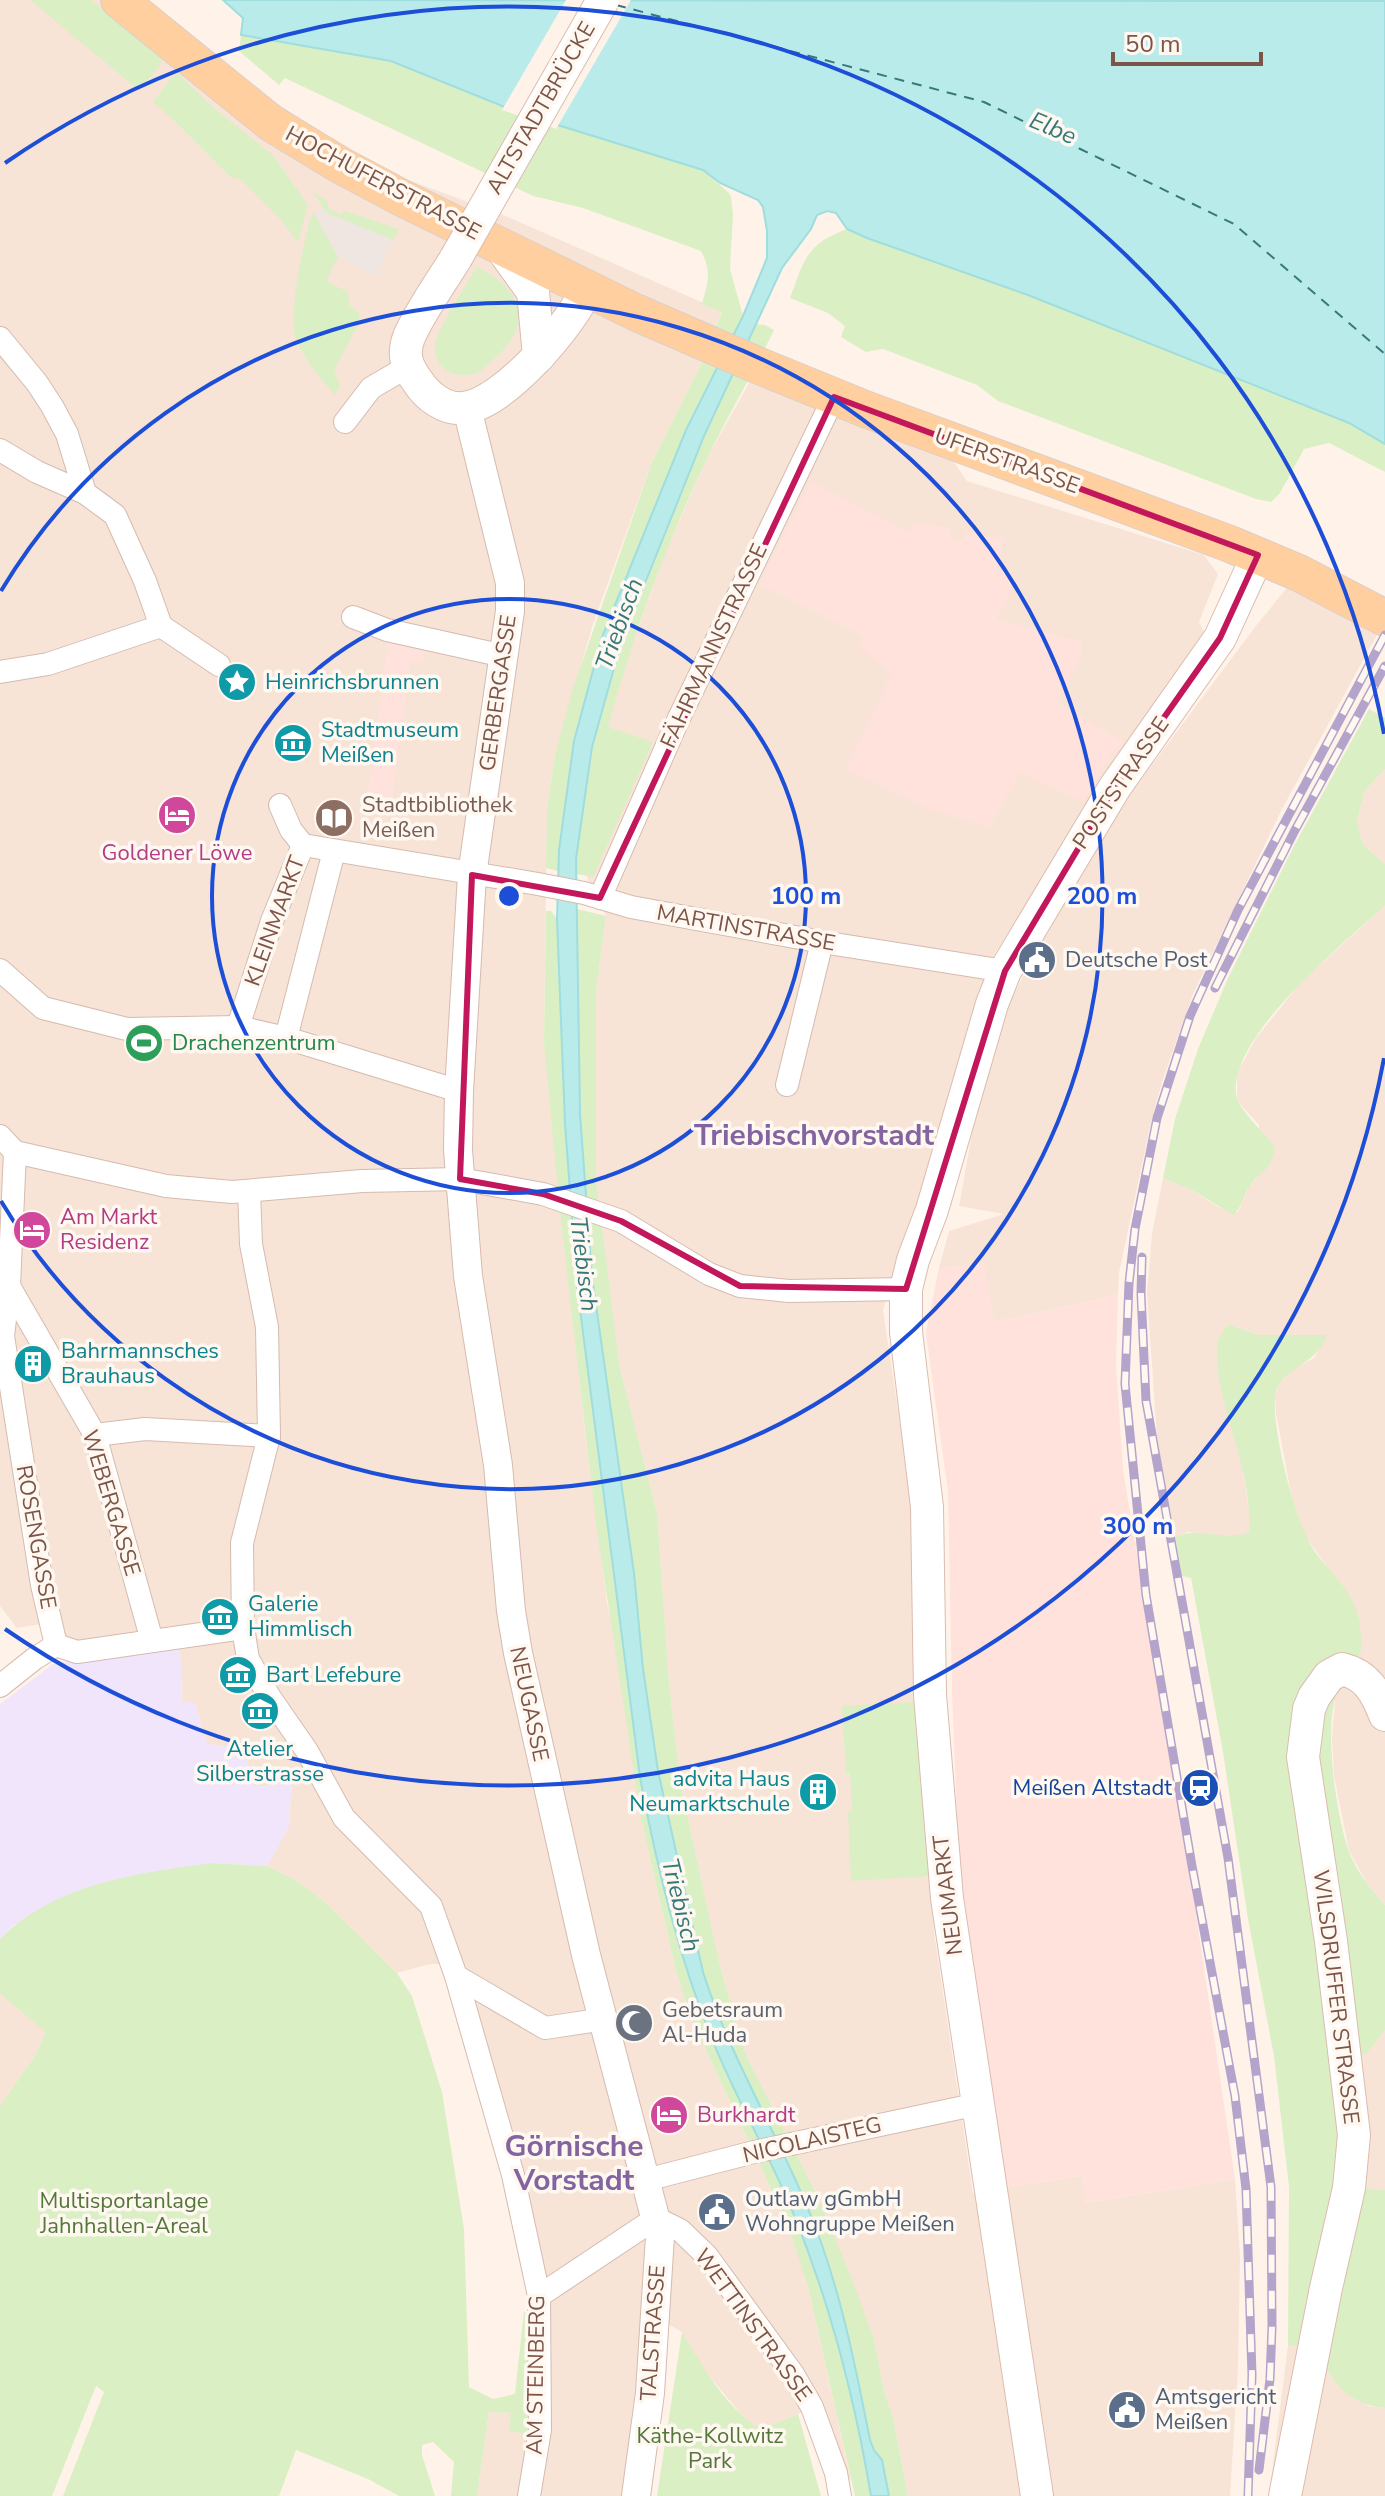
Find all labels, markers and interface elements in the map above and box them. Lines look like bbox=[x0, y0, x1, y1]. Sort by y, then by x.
street label: ALTSTADTBRÜCKE bbox=[479, 16, 603, 200]
scale bar bbox=[1113, 16, 1261, 66]
text: 50 m bbox=[1125, 28, 1181, 60]
water label: Elbe bbox=[1025, 104, 1081, 152]
street label: HOCHUFERSTRASSE bbox=[280, 119, 486, 247]
street label: UFERSTRASSE bbox=[930, 421, 1084, 501]
street label: FÄHRMANNSTRASSE bbox=[653, 539, 775, 753]
water label: Triebisch bbox=[588, 574, 650, 674]
street label: GERBERGASSE bbox=[472, 613, 524, 773]
place icon: Heinrichsbrunnen bbox=[216, 661, 258, 703]
place label: Heinrichsbrunnen bbox=[265, 667, 440, 697]
street label: POSTSTRASSE bbox=[1066, 711, 1176, 855]
place label: Stadtmuseum Meißen bbox=[321, 715, 459, 770]
museum icon: Stadtmuseum Meißen bbox=[272, 722, 314, 764]
place label: Stadtbibliothek Meißen bbox=[362, 790, 514, 845]
hotel icon: Goldener Löwe bbox=[156, 794, 198, 836]
library icon: Stadtbibliothek Meißen bbox=[313, 797, 355, 839]
place label: Goldener Löwe bbox=[102, 838, 252, 868]
street label: KLEINMARKT bbox=[238, 851, 313, 990]
text: 100 m bbox=[771, 880, 841, 912]
text: 200 m bbox=[1067, 880, 1137, 912]
centre of rings bbox=[495, 882, 523, 910]
street label: MARTINSTRASSE bbox=[654, 898, 838, 958]
public building icon: Deutsche Post bbox=[1016, 939, 1058, 981]
place label: Deutsche Post bbox=[1065, 945, 1208, 975]
sports icon: Drachenzentrum bbox=[123, 1022, 165, 1064]
place label: Drachenzentrum bbox=[172, 1028, 336, 1058]
district label: Triebischvorstadt bbox=[694, 1115, 935, 1156]
place label: Am Markt Residenz bbox=[60, 1202, 158, 1257]
hotel icon: Am Markt Residenz bbox=[11, 1209, 53, 1251]
water label: Triebisch bbox=[562, 1215, 606, 1313]
place label: Bahrmannsches Brauhaus bbox=[61, 1336, 219, 1391]
building icon: Bahrmannsches Brauhaus bbox=[12, 1343, 54, 1385]
street label: WEBERGASSE bbox=[75, 1426, 147, 1580]
street label: ROSENGASSE bbox=[9, 1463, 63, 1611]
text: 300 m bbox=[1103, 1510, 1173, 1542]
place label: Galerie Himmlisch bbox=[248, 1589, 352, 1644]
museum icon: Galerie Himmlisch bbox=[199, 1596, 241, 1638]
street label: NEUGASSE bbox=[502, 1644, 556, 1764]
museum icon: Bart Lefebure bbox=[217, 1654, 259, 1696]
place label: Bart Lefebure bbox=[266, 1660, 401, 1690]
museum icon: Atelier Silberstrasse bbox=[239, 1690, 281, 1732]
place label: Atelier Silberstrasse bbox=[196, 1734, 324, 1789]
place label: advita Haus Neumarktschule bbox=[629, 1764, 790, 1819]
station icon: Meißen Altstadt bbox=[1179, 1767, 1221, 1809]
building icon: advita Haus Neumarktschule bbox=[797, 1771, 839, 1813]
place label: Meißen Altstadt bbox=[1013, 1773, 1172, 1803]
street label: NEUMARKT bbox=[926, 1832, 970, 1957]
water label: Triebisch bbox=[654, 1855, 708, 1955]
street label: WILSDRUFFER STRASSE bbox=[1306, 1868, 1366, 2126]
place label: Gebetsraum Al-Huda bbox=[662, 1995, 783, 2050]
mosque icon: Gebetsraum Al-Huda bbox=[613, 2002, 655, 2044]
hotel icon: Burkhardt bbox=[648, 2094, 690, 2136]
place label: Burkhardt bbox=[697, 2100, 796, 2130]
street label: NICOLAISTEG bbox=[740, 2109, 884, 2171]
district label: Görnische Vorstadt bbox=[505, 2126, 643, 2201]
place label: Outlaw gGmbH Wohngruppe Meißen bbox=[745, 2184, 955, 2239]
park label: Multisportanlage Jahnhallen-Areal bbox=[39, 2186, 209, 2241]
public building icon: Outlaw gGmbH Wohngruppe Meißen bbox=[696, 2191, 738, 2233]
street label: WETTINSTRASSE bbox=[687, 2243, 819, 2407]
street label: TALSTRASSE bbox=[633, 2264, 673, 2402]
street label: AM STEINBERG bbox=[520, 2295, 552, 2455]
place label: Amtsgericht Meißen bbox=[1155, 2382, 1276, 2437]
public building icon: Amtsgericht Meißen bbox=[1106, 2389, 1148, 2431]
park label: Käthe-Kollwitz Park bbox=[637, 2421, 783, 2476]

